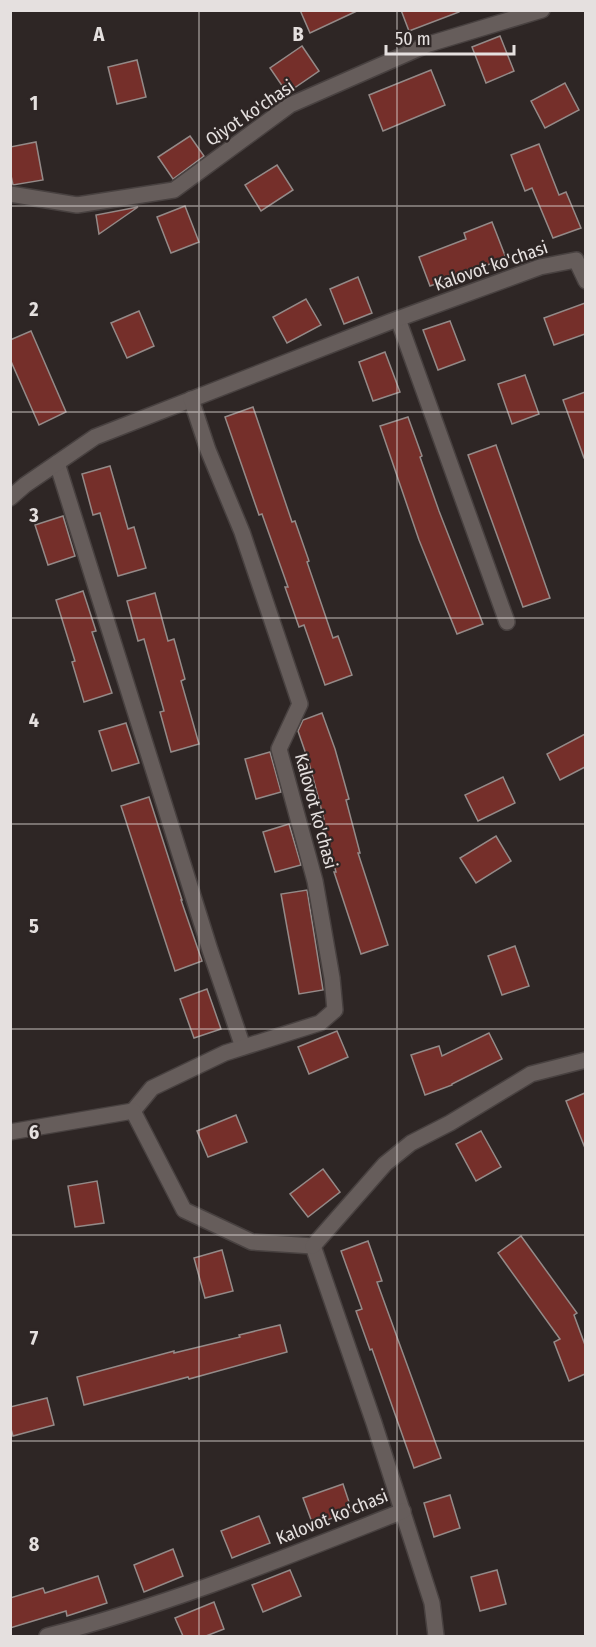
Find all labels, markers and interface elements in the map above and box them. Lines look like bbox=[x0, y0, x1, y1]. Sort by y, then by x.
scale bar bbox=[386, 18, 514, 56]
text: A bbox=[93, 22, 106, 46]
text: B bbox=[292, 22, 304, 46]
text: 50 m bbox=[395, 28, 431, 50]
street label: Qiyot ko'chasi bbox=[201, 75, 299, 151]
text: 1 bbox=[30, 91, 38, 115]
street label: Kalovot ko'chasi bbox=[431, 236, 551, 296]
text: 2 bbox=[28, 297, 39, 321]
text: 3 bbox=[28, 503, 39, 527]
text: 4 bbox=[29, 708, 39, 732]
street label: Kalovot ko'chasi bbox=[290, 751, 342, 871]
text: 5 bbox=[29, 914, 39, 938]
text: 6 bbox=[29, 1120, 39, 1144]
text: 7 bbox=[30, 1326, 39, 1350]
street label: Kalovot ko'chasi bbox=[273, 1485, 391, 1549]
text: 8 bbox=[29, 1532, 40, 1556]

